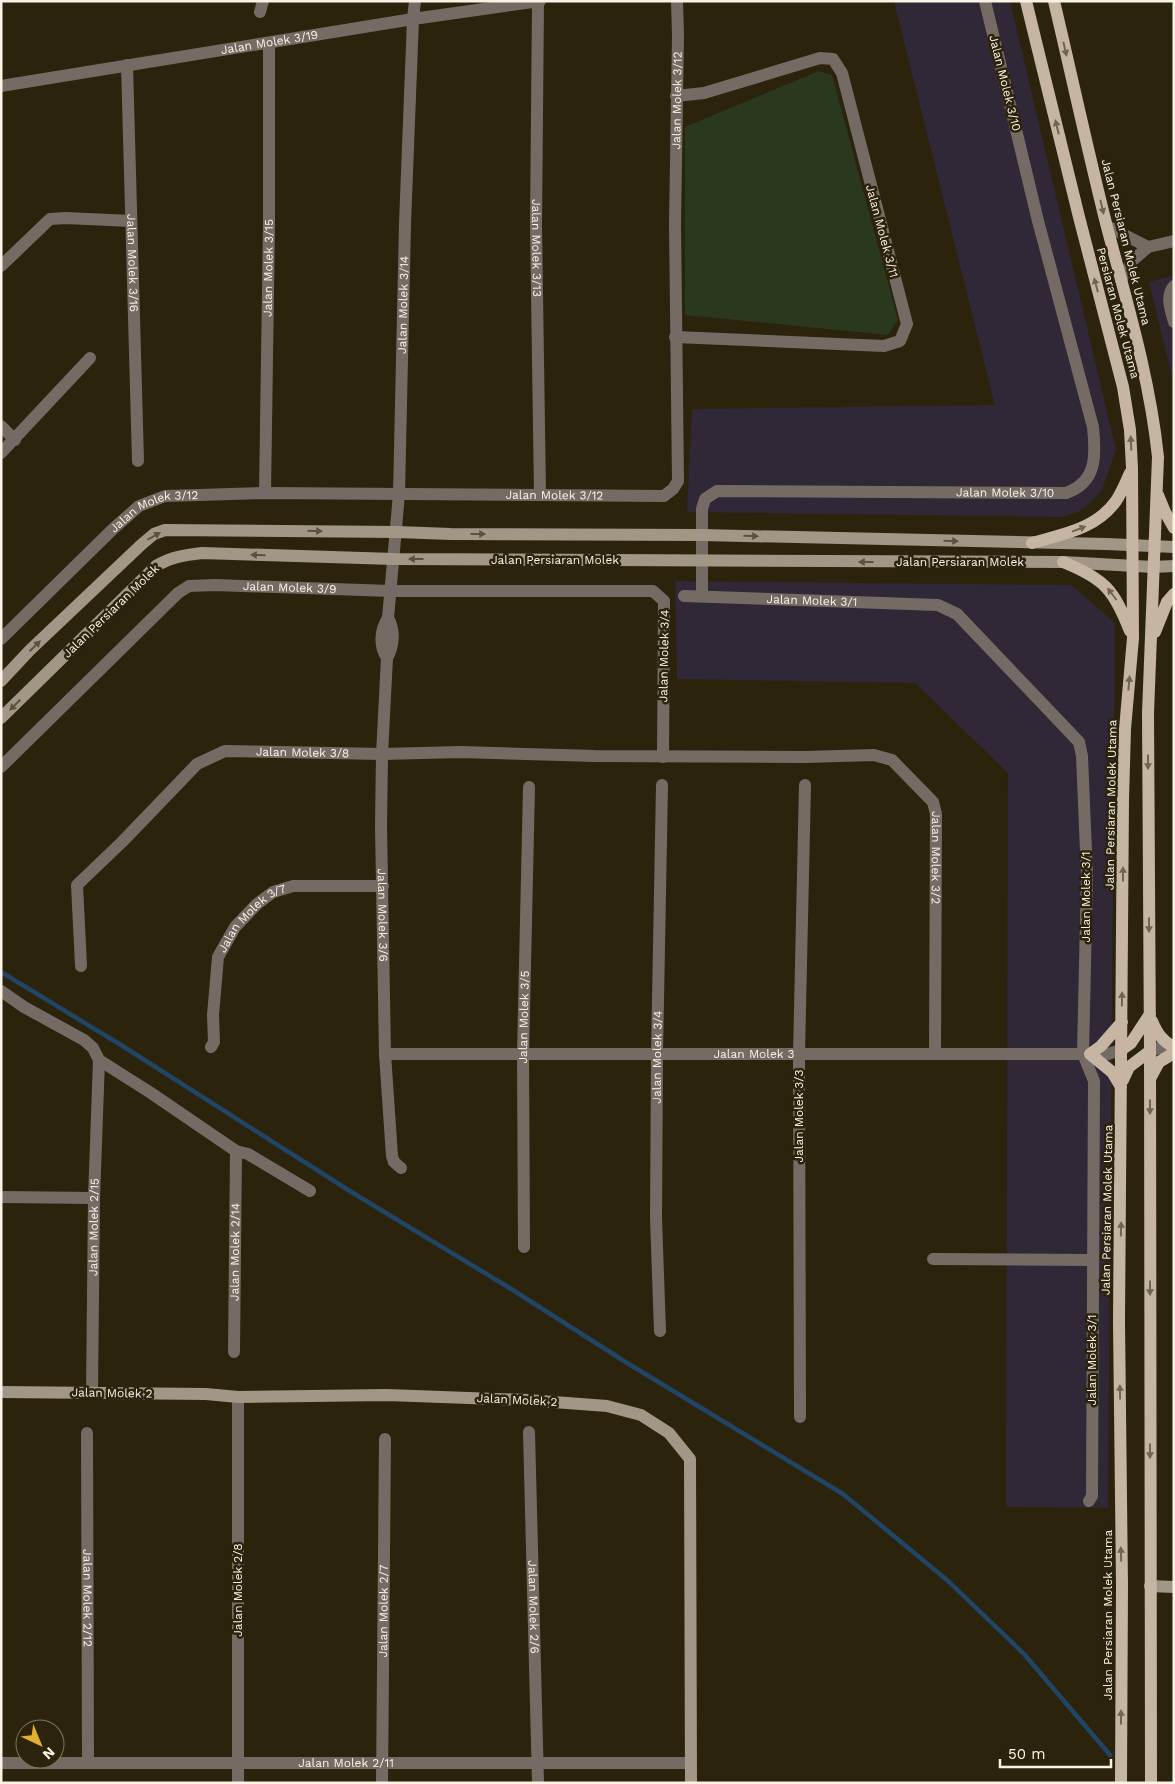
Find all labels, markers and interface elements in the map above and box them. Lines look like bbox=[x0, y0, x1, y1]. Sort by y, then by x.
street label: Jalan Molek 3/19 bbox=[220, 28, 319, 57]
street label: Jalan Molek 3/10 bbox=[986, 34, 1024, 132]
one-way arrow bbox=[1061, 41, 1069, 56]
street label: Jalan Molek 3/12 bbox=[669, 51, 685, 150]
one-way arrow bbox=[1053, 120, 1061, 135]
street label: Jalan Persiaran Molek Utama bbox=[1098, 157, 1154, 327]
street label: Jalan Molek 3/11 bbox=[863, 183, 901, 279]
street label: Jalan Molek 3/13 bbox=[529, 199, 544, 297]
one-way arrow bbox=[1098, 200, 1106, 215]
street label: Jalan Molek 3/16 bbox=[124, 214, 141, 312]
street label: Jalan Molek 3/15 bbox=[261, 219, 276, 317]
street label: Persiaran Molek Utama bbox=[1094, 246, 1142, 380]
street label: Jalan Molek 3/14 bbox=[395, 256, 411, 354]
one-way arrow bbox=[1092, 277, 1100, 292]
one-way arrow bbox=[1126, 435, 1134, 451]
street label: Jalan Molek 3/10 bbox=[956, 485, 1054, 500]
street label: Jalan Molek 3/12 bbox=[107, 488, 199, 535]
street label: Jalan Molek 3/12 bbox=[505, 488, 603, 503]
one-way arrow bbox=[1072, 525, 1087, 533]
one-way arrow bbox=[308, 527, 324, 535]
one-way arrow bbox=[470, 530, 486, 538]
one-way arrow bbox=[147, 532, 162, 540]
one-way arrow bbox=[743, 532, 759, 540]
one-way arrow bbox=[943, 537, 959, 545]
one-way arrow bbox=[250, 550, 266, 558]
street label: Jalan Persiaran Molek bbox=[491, 553, 619, 567]
one-way arrow bbox=[408, 555, 424, 563]
street label: Jalan Persiaran Molek bbox=[896, 555, 1024, 569]
one-way arrow bbox=[857, 558, 873, 566]
street label: Jalan Persiaran Molek bbox=[60, 561, 162, 661]
street label: Jalan Molek 3/9 bbox=[243, 579, 337, 596]
one-way arrow bbox=[1107, 588, 1118, 601]
street label: Jalan Molek 3/1 bbox=[766, 592, 858, 609]
street label: Jalan Molek 3/4 bbox=[656, 609, 672, 703]
one-way arrow bbox=[29, 640, 41, 652]
one-way arrow bbox=[1125, 675, 1133, 691]
one-way arrow bbox=[9, 699, 21, 711]
street label: Jalan Persiaran Molek Utama bbox=[1103, 719, 1119, 890]
street label: Jalan Molek 3/8 bbox=[256, 745, 349, 760]
one-way arrow bbox=[1144, 754, 1152, 770]
street label: Jalan Molek 3/2 bbox=[929, 811, 943, 904]
street label: Jalan Molek 3/1 bbox=[1079, 852, 1093, 942]
one-way arrow bbox=[1119, 866, 1127, 882]
street label: Jalan Molek 3/6 bbox=[375, 868, 390, 962]
street label: Jalan Molek 3/7 bbox=[215, 881, 288, 955]
one-way arrow bbox=[1145, 917, 1153, 933]
street label: Jalan Molek 3/5 bbox=[516, 970, 532, 1064]
one-way arrow bbox=[1118, 991, 1126, 1007]
street label: Jalan Molek 3/4 bbox=[650, 1010, 665, 1104]
street label: Jalan Molek 3 bbox=[713, 1047, 795, 1061]
street label: Jalan Molek 3/3 bbox=[792, 1069, 806, 1163]
one-way arrow bbox=[1146, 1099, 1154, 1115]
street label: Jalan Persiaran Molek Utama bbox=[1099, 1124, 1115, 1295]
street label: Jalan Molek 2/15 bbox=[86, 1178, 102, 1276]
street label: Jalan Molek 2/14 bbox=[228, 1203, 242, 1301]
one-way arrow bbox=[1117, 1221, 1125, 1237]
one-way arrow bbox=[1146, 1280, 1154, 1296]
street label: Jalan Molek 3/1 bbox=[1085, 1315, 1099, 1405]
one-way arrow bbox=[1116, 1383, 1124, 1399]
street label: Jalan Molek 2 bbox=[71, 1385, 153, 1401]
street label: Jalan Molek 2 bbox=[476, 1391, 558, 1409]
one-way arrow bbox=[1146, 1443, 1154, 1459]
street label: Jalan Persiaran Molek Utama bbox=[1101, 1529, 1115, 1700]
street label: Jalan Molek 2/8 bbox=[231, 1543, 245, 1637]
one-way arrow bbox=[1117, 1546, 1125, 1562]
street label: Jalan Molek 2/12 bbox=[80, 1549, 95, 1647]
street label: Jalan Molek 2/6 bbox=[525, 1560, 542, 1654]
street label: Jalan Molek 2/7 bbox=[376, 1564, 391, 1658]
one-way arrow bbox=[1118, 1708, 1126, 1724]
north arrow bbox=[15, 1719, 65, 1769]
scale bar bbox=[1000, 1736, 1111, 1768]
text: N bbox=[40, 1744, 58, 1763]
text: 50 m bbox=[1008, 1745, 1045, 1763]
street label: Jalan Molek 2/11 bbox=[298, 1756, 394, 1770]

